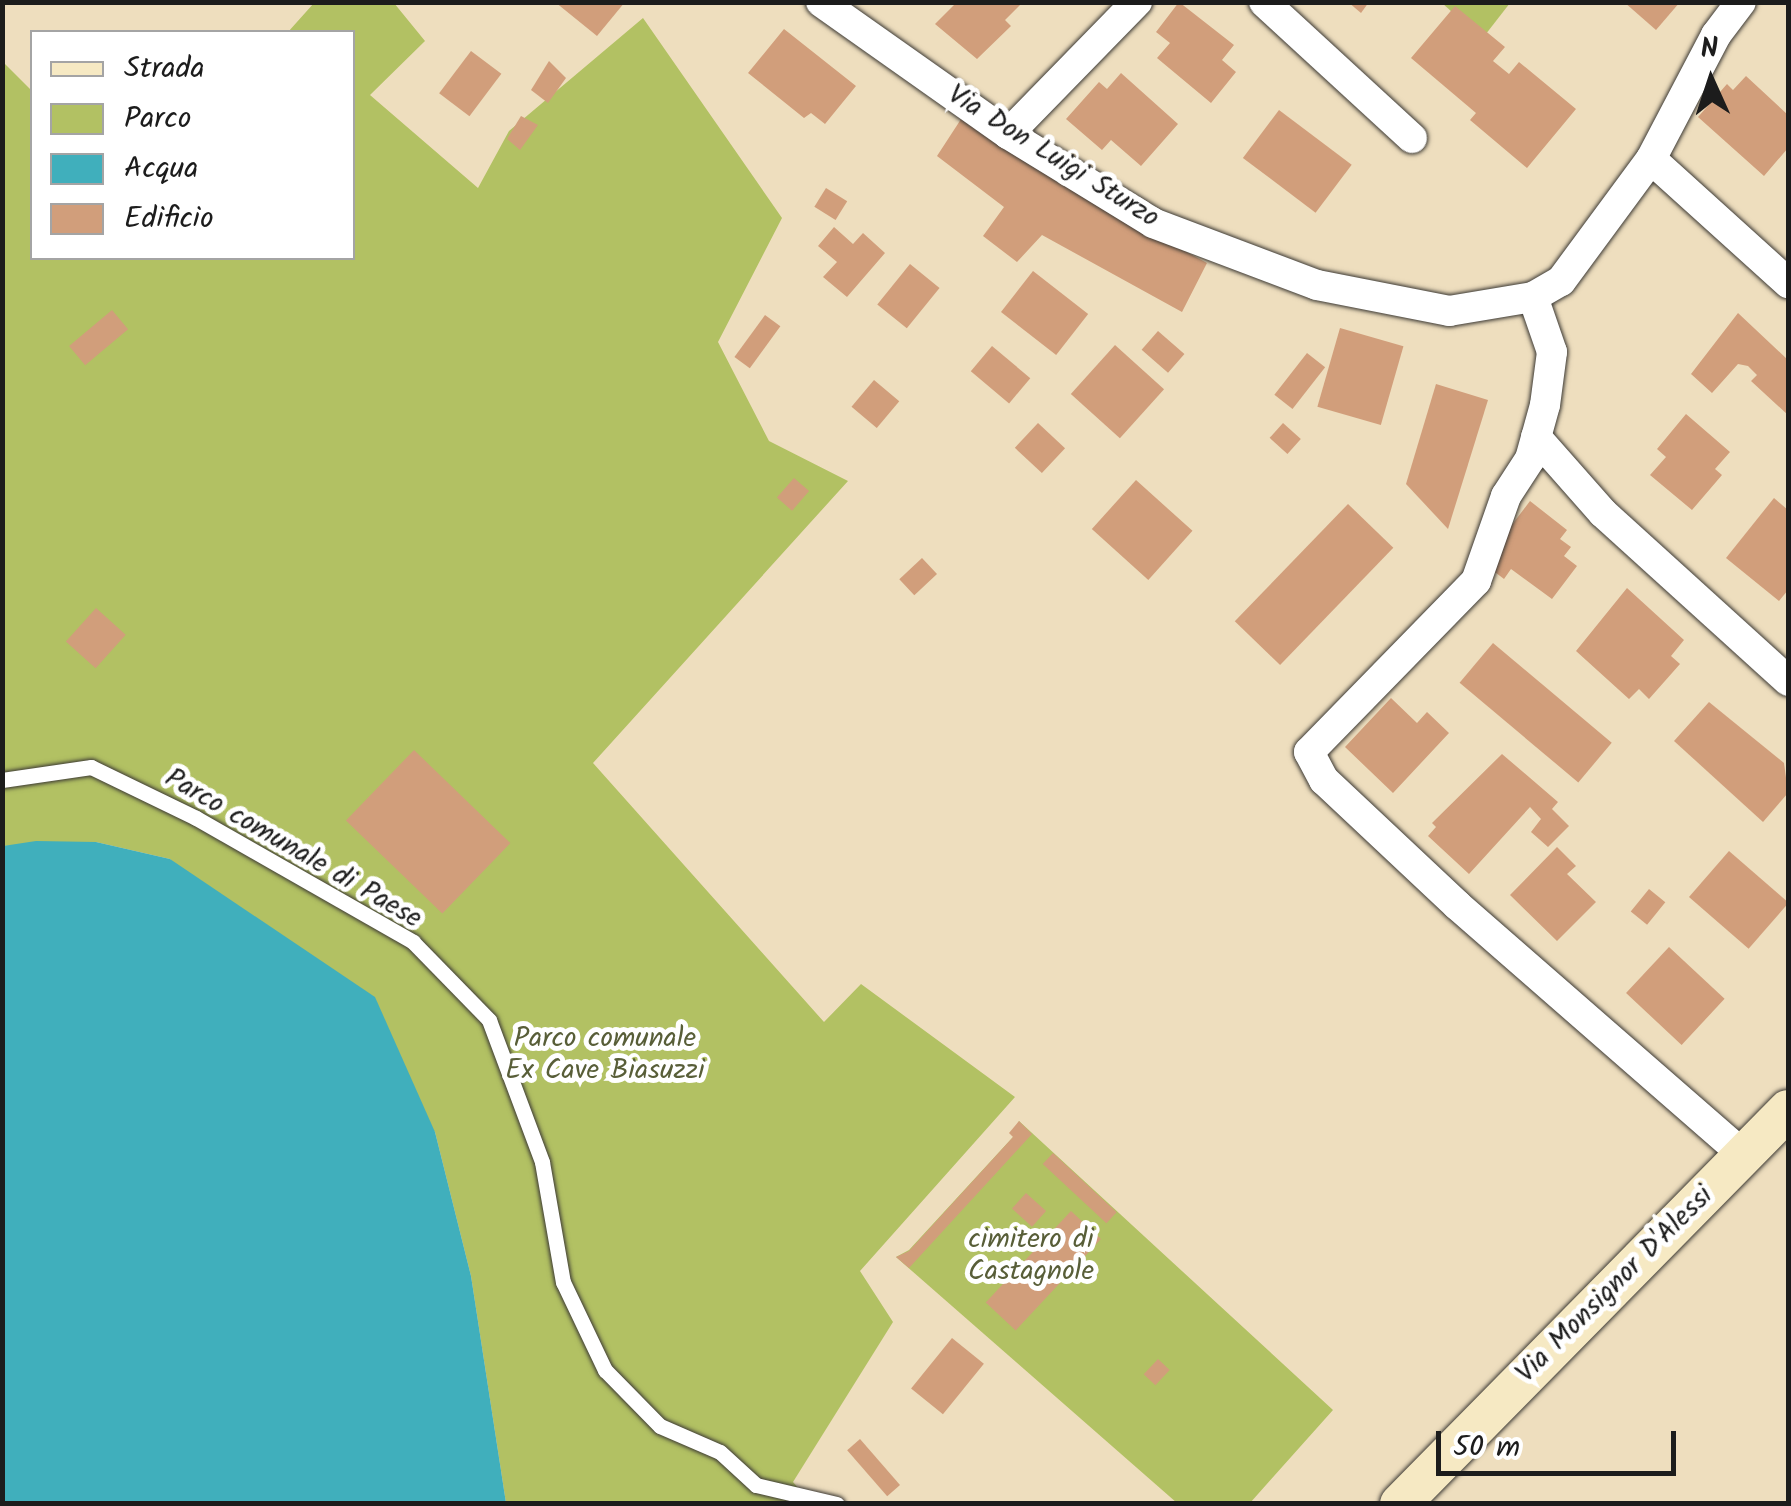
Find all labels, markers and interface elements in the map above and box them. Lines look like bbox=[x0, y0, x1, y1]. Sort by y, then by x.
text: N bbox=[1699, 27, 1719, 72]
legend bbox=[30, 30, 355, 260]
north arrow bbox=[1661, 30, 1761, 130]
text: Strada bbox=[124, 45, 205, 93]
street label: Via Don Luigi Sturzo bbox=[941, 78, 1165, 236]
text: Parco bbox=[124, 95, 191, 143]
text: Acqua bbox=[124, 145, 198, 193]
text: Edificio bbox=[124, 195, 214, 243]
street label: Parco comunale di Paese bbox=[159, 762, 427, 936]
park label: Parco comunale Ex Cave Biasuzzi bbox=[505, 1022, 705, 1088]
street label: Via Monsignor D'Alessi bbox=[1510, 1180, 1720, 1390]
park label: cimitero di Castagnole bbox=[968, 1223, 1094, 1289]
scale bar bbox=[1441, 1411, 1681, 1473]
text: 50 m bbox=[1453, 1424, 1520, 1472]

